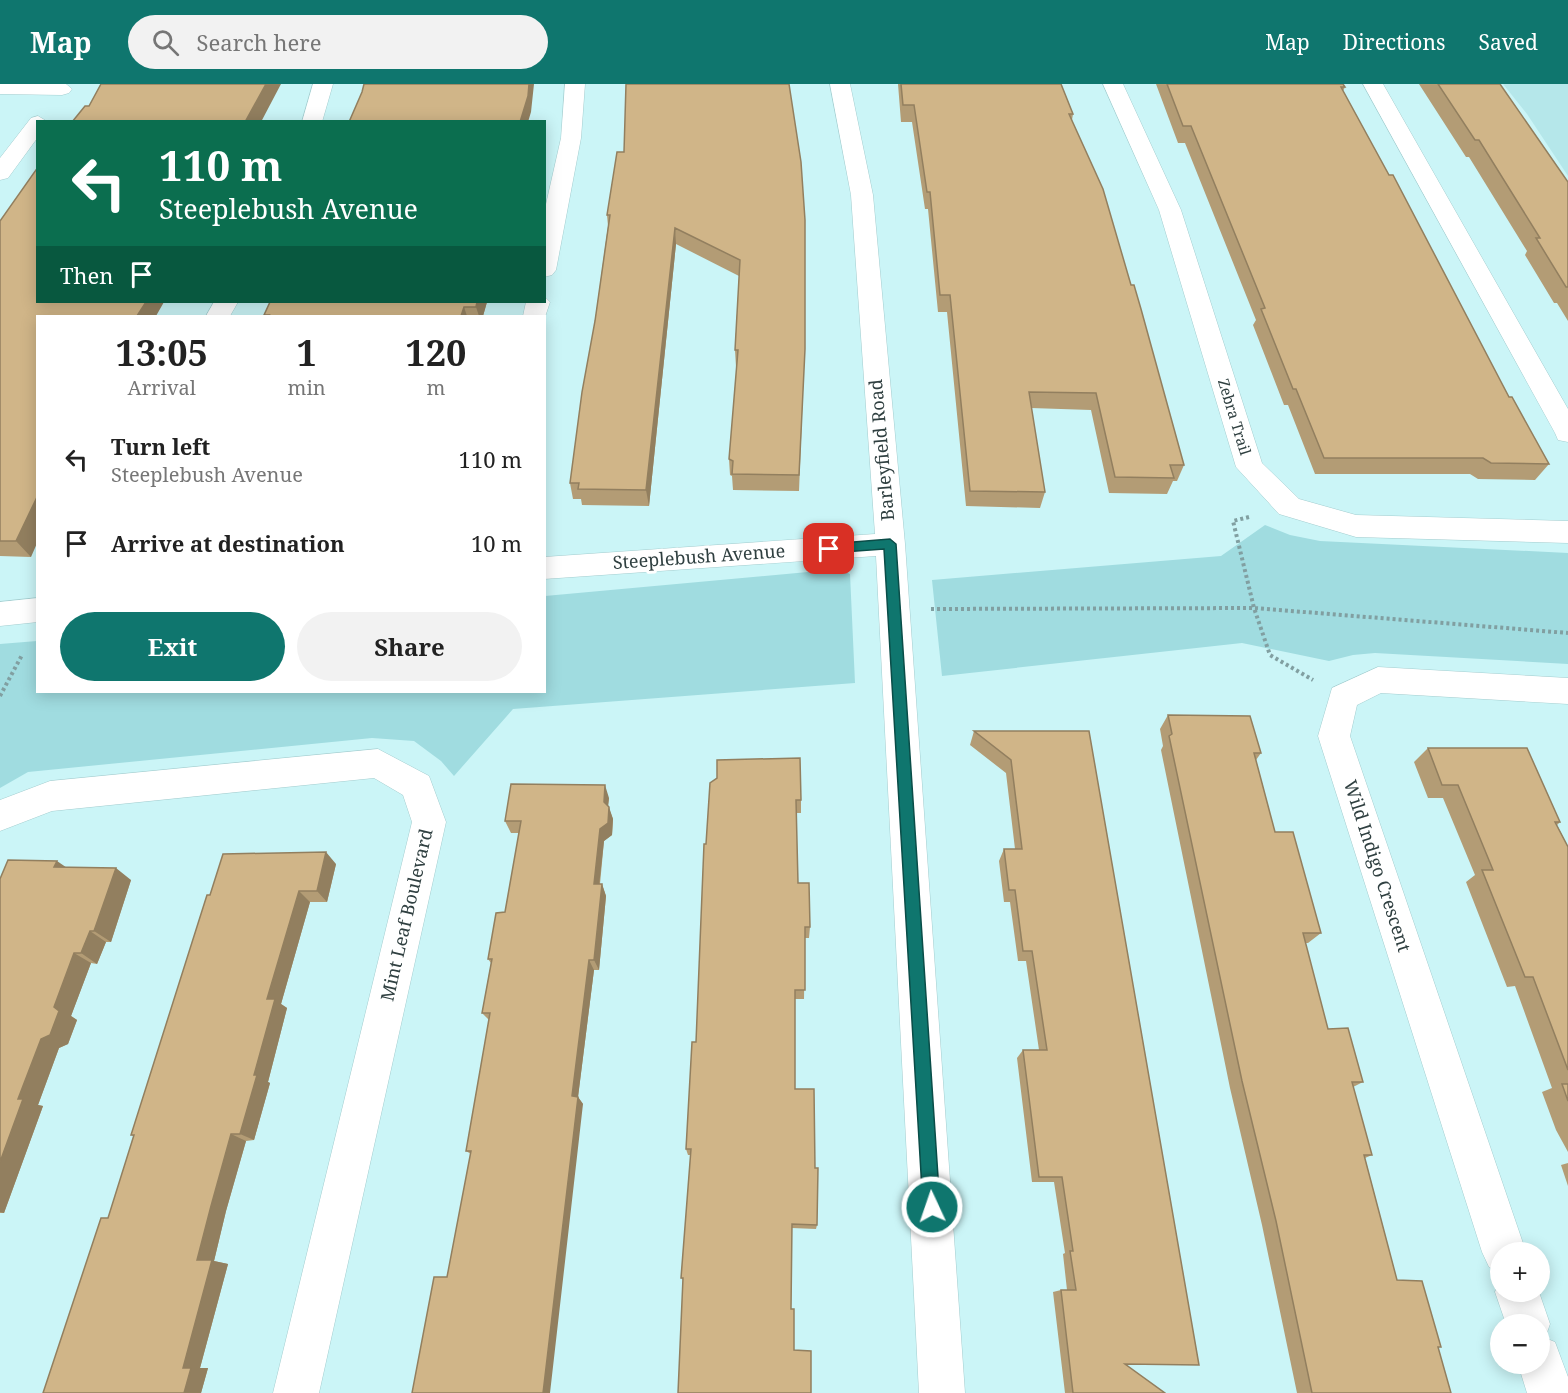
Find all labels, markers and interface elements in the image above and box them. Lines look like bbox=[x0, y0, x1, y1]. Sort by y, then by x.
search box bbox=[128, 15, 548, 69]
text: Map bbox=[30, 23, 92, 61]
icon: search bbox=[149, 26, 182, 59]
text: Search here bbox=[197, 27, 321, 57]
text: Map bbox=[1265, 28, 1310, 56]
text: Directions bbox=[1343, 28, 1445, 56]
text: Saved bbox=[1478, 28, 1538, 56]
text: 110 m bbox=[159, 136, 283, 193]
icon: left bbox=[60, 144, 138, 222]
text: Steeplebush Avenue bbox=[159, 190, 418, 227]
icon: arrive bbox=[125, 258, 158, 291]
text: Then bbox=[60, 260, 113, 290]
text: 13:05 bbox=[116, 328, 208, 377]
text: 1 bbox=[296, 328, 317, 377]
text: 120 bbox=[405, 328, 466, 377]
text: Arrival bbox=[128, 374, 196, 401]
text: min bbox=[288, 374, 326, 401]
text: m bbox=[426, 374, 445, 401]
street label: Zebra Trail bbox=[1214, 376, 1256, 458]
street label: Barleyfield Road bbox=[863, 378, 899, 522]
text: Turn left bbox=[111, 431, 210, 461]
icon: left bbox=[60, 443, 93, 476]
text: 110 m bbox=[459, 444, 522, 474]
text: Steeplebush Avenue bbox=[111, 461, 303, 488]
pin bbox=[803, 523, 854, 574]
icon: arrive bbox=[60, 527, 93, 560]
text: Arrive at destination bbox=[111, 528, 345, 558]
text: 10 m bbox=[471, 528, 522, 558]
icon: arrive bbox=[812, 532, 845, 565]
street label: Steeplebush Avenue bbox=[612, 538, 786, 574]
button: Exit bbox=[60, 612, 285, 681]
button: Share bbox=[297, 612, 522, 681]
street label: Wild Indigo Crescent bbox=[1339, 777, 1417, 955]
street label: Mint Leaf Boulevard bbox=[374, 826, 438, 1003]
position arrow bbox=[900, 1175, 964, 1239]
map controls bbox=[1490, 1242, 1550, 1374]
button: + bbox=[1490, 1242, 1550, 1302]
button: − bbox=[1490, 1314, 1550, 1374]

